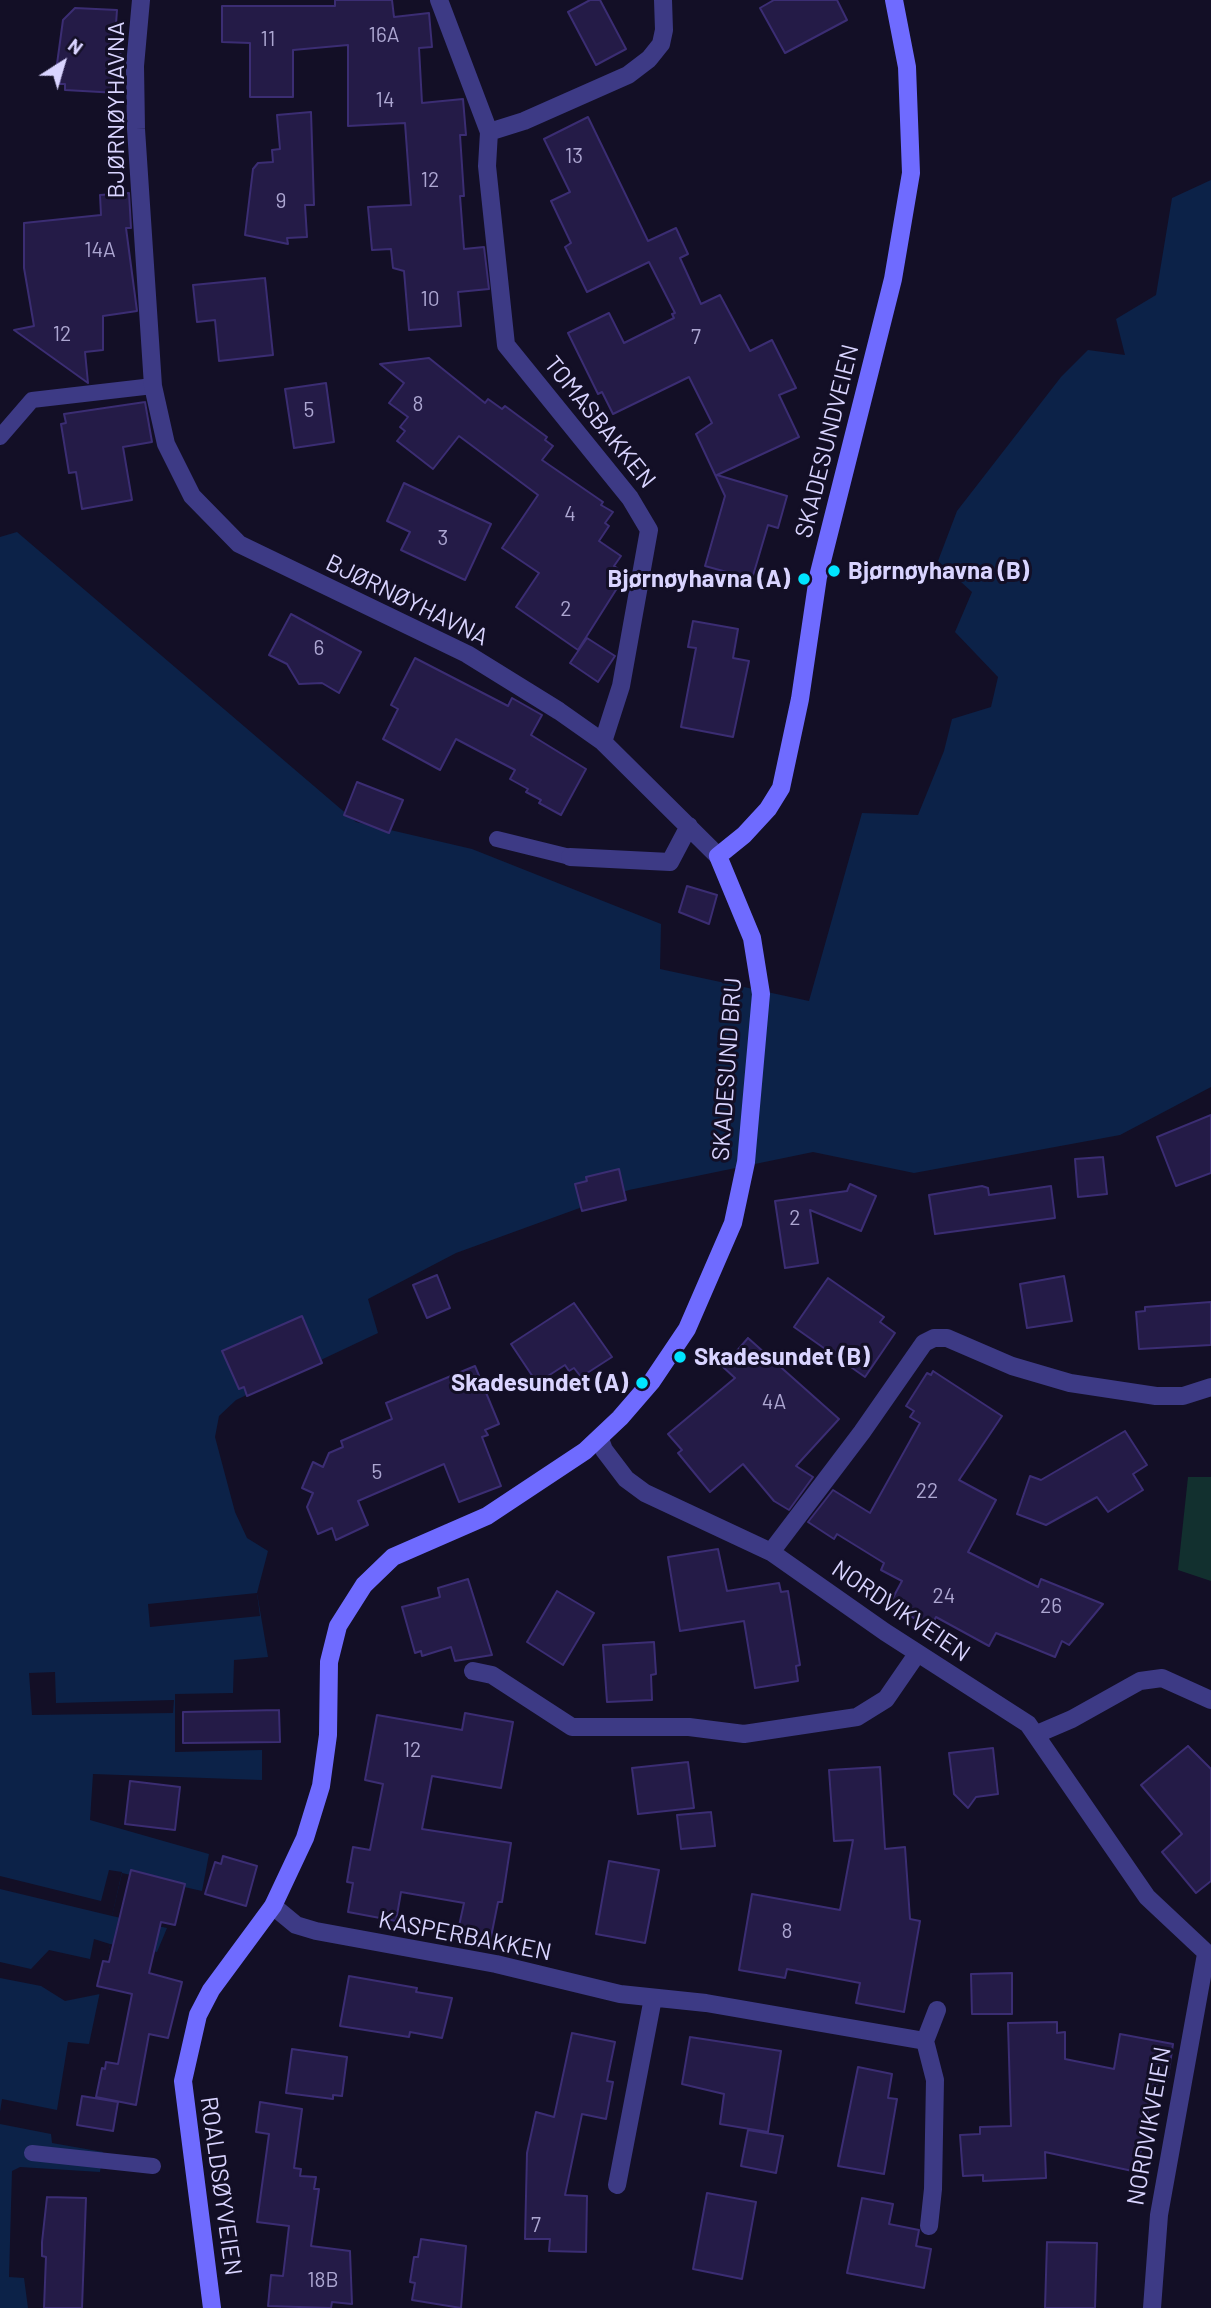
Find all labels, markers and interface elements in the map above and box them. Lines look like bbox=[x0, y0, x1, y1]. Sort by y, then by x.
street label: BJØRNØYHAVNA bbox=[102, 21, 130, 199]
house number: 16A bbox=[369, 22, 399, 48]
house number: 11 bbox=[261, 26, 275, 52]
north arrow bbox=[28, 28, 98, 98]
text: N bbox=[64, 33, 88, 59]
house number: 14 bbox=[376, 87, 394, 113]
house number: 13 bbox=[565, 143, 583, 169]
house number: 12 bbox=[421, 167, 439, 193]
house number: 9 bbox=[276, 188, 286, 214]
house number: 14A bbox=[84, 237, 116, 263]
house number: 10 bbox=[420, 286, 440, 312]
house number: 12 bbox=[53, 321, 71, 347]
house number: 7 bbox=[691, 324, 701, 350]
street label: SKADESUNDVEIEN bbox=[789, 341, 865, 541]
street label: TOMASBAKKEN bbox=[538, 350, 662, 494]
house number: 8 bbox=[413, 391, 423, 417]
house number: 5 bbox=[304, 397, 314, 423]
house number: 4 bbox=[564, 501, 576, 527]
house number: 3 bbox=[438, 525, 448, 551]
street label: BJØRNØYHAVNA bbox=[321, 548, 493, 652]
place label: Bjørnøyhavna (B) bbox=[848, 557, 1029, 585]
marker: Bjørnøyhavna (B) bbox=[826, 563, 842, 579]
place label: Bjørnøyhavna (A) bbox=[608, 565, 790, 593]
marker: Bjørnøyhavna (A) bbox=[796, 571, 812, 587]
house number: 2 bbox=[560, 596, 572, 622]
house number: 6 bbox=[314, 635, 324, 661]
street label: SKADESUND BRU bbox=[706, 976, 748, 1162]
house number: 2 bbox=[789, 1205, 801, 1231]
place label: Skadesundet (B) bbox=[694, 1343, 870, 1371]
marker: Skadesundet (B) bbox=[672, 1349, 688, 1365]
place label: Skadesundet (A) bbox=[451, 1369, 628, 1397]
marker: Skadesundet (A) bbox=[634, 1375, 650, 1391]
house number: 4A bbox=[762, 1389, 786, 1415]
house number: 5 bbox=[372, 1459, 382, 1485]
house number: 22 bbox=[916, 1478, 938, 1504]
street label: NORDVIKVEIEN bbox=[826, 1554, 976, 1668]
house number: 24 bbox=[933, 1583, 955, 1609]
house number: 26 bbox=[1040, 1593, 1062, 1619]
house number: 12 bbox=[403, 1737, 421, 1763]
street label: KASPERBAKKEN bbox=[376, 1905, 554, 1967]
house number: 8 bbox=[782, 1918, 792, 1944]
street label: NORDVIKVEIEN bbox=[1121, 2044, 1177, 2208]
street label: ROALDSØYVEIEN bbox=[194, 2095, 248, 2277]
house number: 7 bbox=[531, 2212, 541, 2238]
house number: 18B bbox=[307, 2267, 339, 2293]

